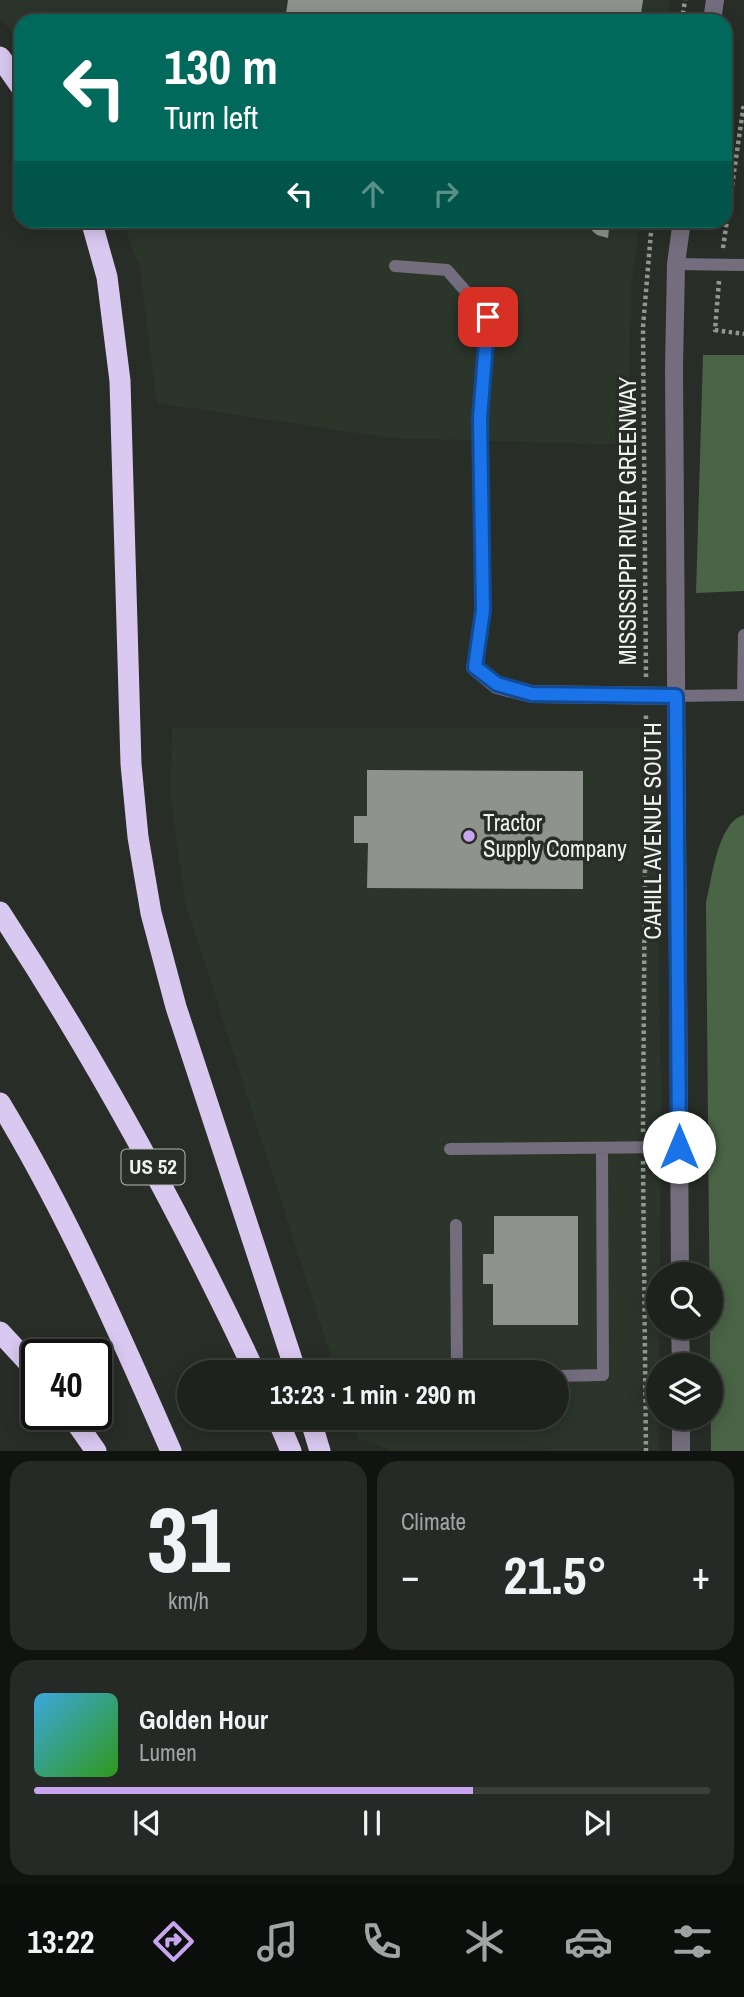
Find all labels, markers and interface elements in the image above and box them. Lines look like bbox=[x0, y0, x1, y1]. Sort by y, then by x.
text: 130 m bbox=[164, 33, 278, 99]
icon: left bbox=[49, 42, 140, 133]
text: Turn left bbox=[164, 96, 258, 139]
icon: left bbox=[281, 175, 319, 213]
icon: ahead bbox=[354, 175, 392, 213]
icon: right bbox=[427, 175, 465, 213]
pin bbox=[458, 287, 518, 347]
icon: arrive bbox=[469, 298, 507, 336]
street label: MISSISSIPPI RIVER GREENWAY bbox=[612, 376, 643, 665]
street label: CAHILL AVENUE SOUTH bbox=[637, 723, 668, 939]
place label: Tractor Supply Company bbox=[483, 807, 627, 864]
marker: Tractor Supply Company bbox=[461, 828, 477, 844]
position arrow bbox=[642, 1110, 716, 1184]
road number: US 52 bbox=[122, 1150, 184, 1184]
map controls bbox=[646, 1262, 723, 1430]
button: search bbox=[646, 1262, 723, 1339]
speed limit sign: 40 bbox=[21, 1339, 112, 1430]
button: layers bbox=[646, 1353, 723, 1430]
text: 13:23 · 1 min · 290 m bbox=[270, 1377, 476, 1412]
text: 31 bbox=[147, 1478, 230, 1600]
text: Climate bbox=[401, 1506, 466, 1537]
text: 21.5° bbox=[504, 1540, 607, 1610]
text: − bbox=[401, 1550, 419, 1601]
text: + bbox=[692, 1550, 710, 1601]
text: km/h bbox=[168, 1585, 209, 1616]
text: Golden Hour bbox=[139, 1702, 268, 1737]
text: Lumen bbox=[139, 1737, 197, 1768]
icon: previous bbox=[128, 1804, 166, 1842]
icon: pause bbox=[353, 1804, 391, 1842]
icon: next bbox=[578, 1804, 616, 1842]
icon: directions bbox=[149, 1917, 198, 1966]
icon: music bbox=[253, 1917, 302, 1966]
icon: phone bbox=[357, 1917, 406, 1966]
icon: climate bbox=[460, 1917, 509, 1966]
icon: car bbox=[564, 1917, 613, 1966]
icon: filters bbox=[668, 1917, 717, 1966]
text: 13:22 bbox=[27, 1920, 94, 1963]

